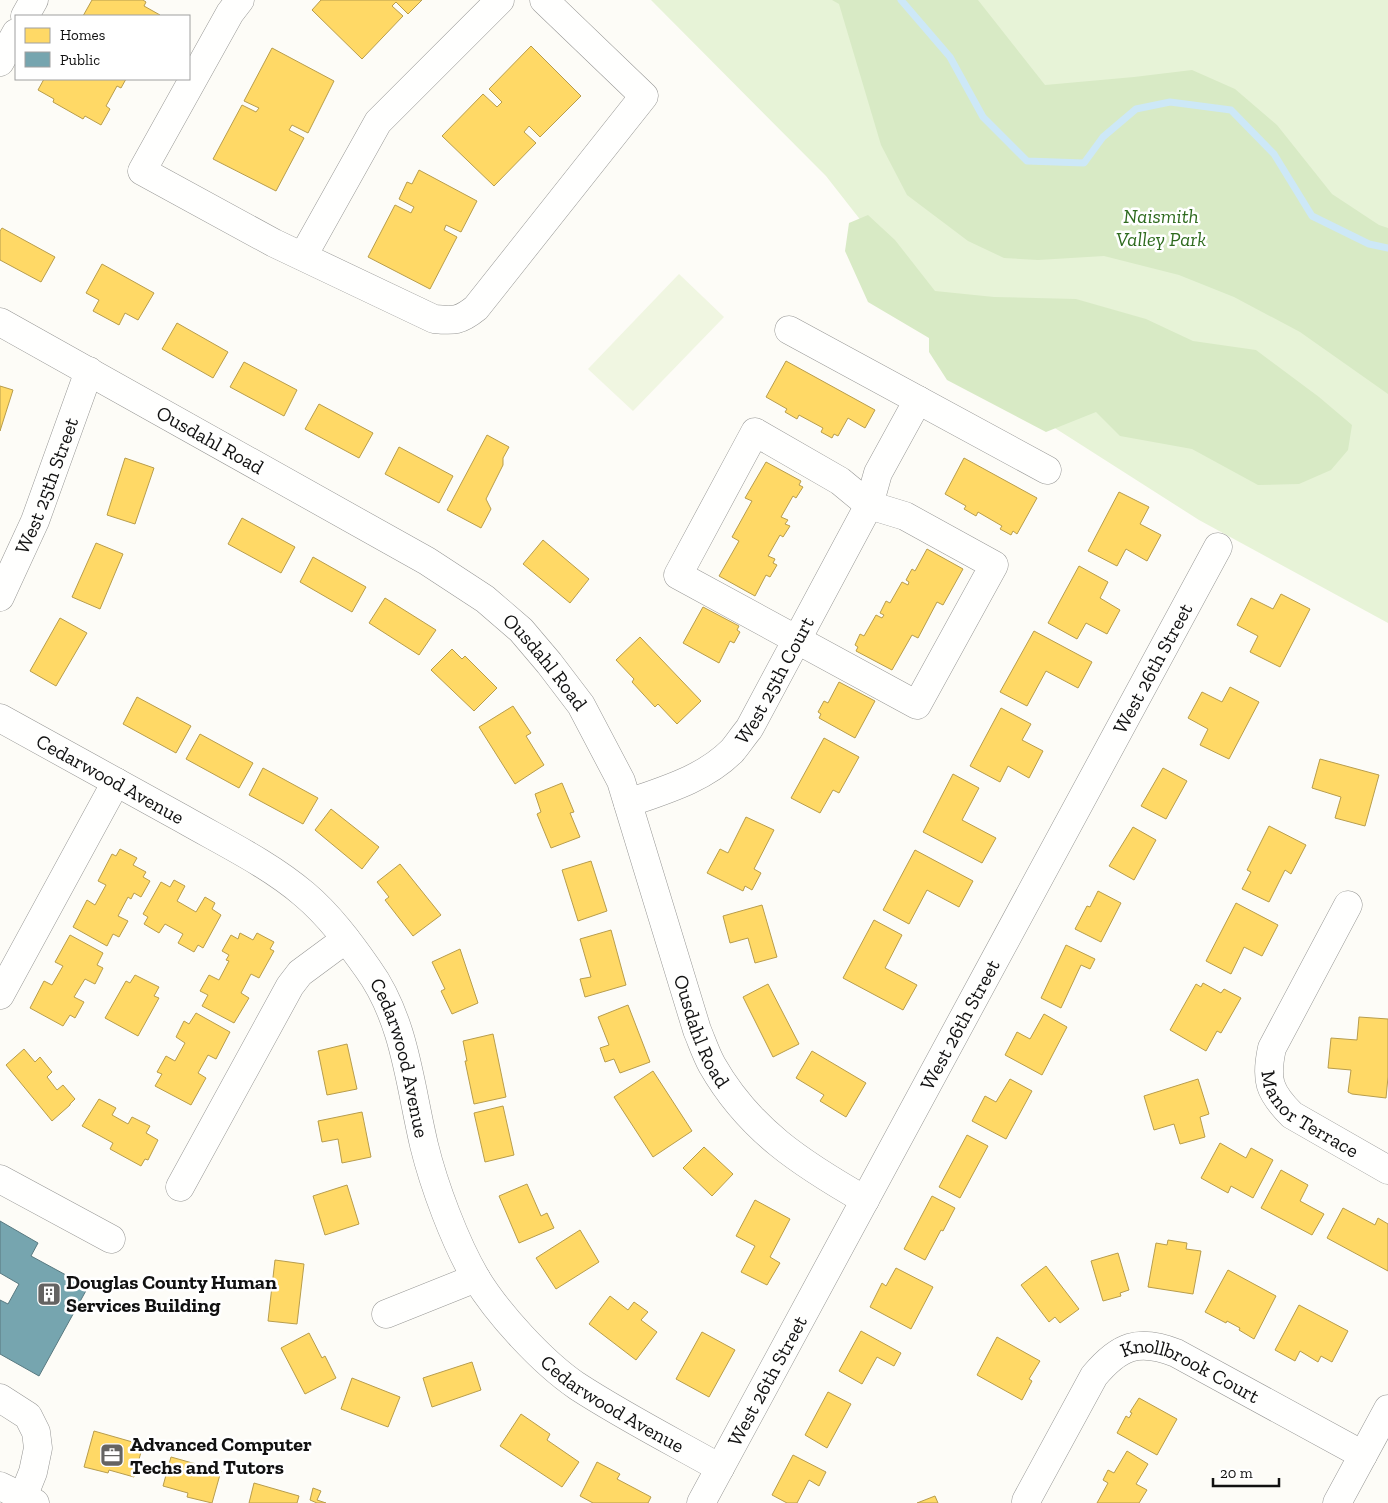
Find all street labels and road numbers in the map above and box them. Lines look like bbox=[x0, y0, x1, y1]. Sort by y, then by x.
street label: Ousdahl Road bbox=[152, 400, 268, 479]
street label: West 25th Street bbox=[10, 413, 84, 558]
street label: West 26th Street bbox=[1107, 598, 1198, 738]
street label: Ousdahl Road bbox=[498, 608, 593, 715]
street label: West 25th Court bbox=[730, 612, 819, 749]
street label: Cedarwood Avenue bbox=[32, 729, 189, 829]
street label: West 26th Street bbox=[915, 955, 1005, 1094]
street label: Ousdahl Road bbox=[669, 972, 735, 1092]
street label: Cedarwood Avenue bbox=[365, 974, 434, 1140]
street label: Manor Terrace bbox=[1256, 1069, 1363, 1163]
street label: West 26th Street bbox=[722, 1311, 812, 1450]
street label: Knollbrook Court bbox=[1117, 1333, 1264, 1408]
street label: Cedarwood Avenue bbox=[536, 1350, 688, 1458]

